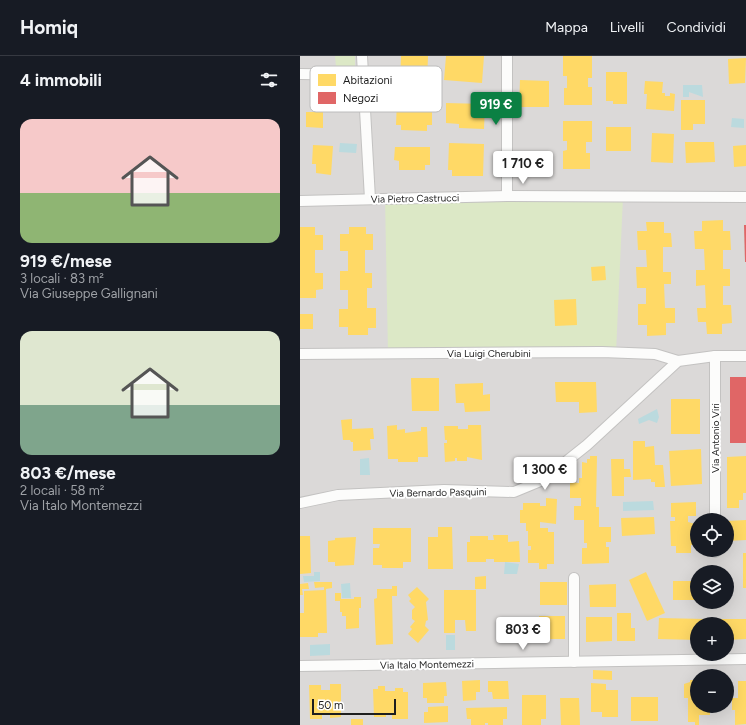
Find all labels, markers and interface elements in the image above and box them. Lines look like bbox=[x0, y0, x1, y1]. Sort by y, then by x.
text: Homiq bbox=[20, 16, 78, 39]
text: Mappa bbox=[545, 19, 588, 36]
text: Livelli bbox=[610, 19, 645, 36]
text: Condividi bbox=[667, 19, 726, 36]
legend bbox=[310, 66, 442, 112]
icon: filters bbox=[258, 69, 280, 91]
text: 4 immobili bbox=[20, 70, 102, 90]
text: Abitazioni bbox=[343, 74, 392, 87]
text: Negozi bbox=[343, 92, 378, 105]
pin: 919 € bbox=[468, 92, 524, 126]
text: 919 € bbox=[480, 97, 512, 112]
icon: home bbox=[114, 145, 186, 217]
pin: 1 710 € bbox=[486, 151, 560, 185]
text: 1 710 € bbox=[502, 156, 544, 171]
street label: Via Pietro Castrucci bbox=[371, 191, 459, 206]
text: 919 €/mese bbox=[20, 251, 112, 271]
text: 3 locali · 83 m² bbox=[20, 271, 104, 286]
text: Via Giuseppe Gallignani bbox=[20, 286, 158, 301]
street label: Via Luigi Cherubini bbox=[447, 347, 531, 360]
icon: home bbox=[114, 357, 186, 429]
street label: Via Antonio Viri bbox=[709, 403, 722, 473]
pin: 1 300 € bbox=[508, 457, 582, 491]
text: 1 300 € bbox=[523, 462, 567, 477]
text: 803 €/mese bbox=[20, 463, 116, 483]
text: 2 locali · 58 m² bbox=[20, 483, 105, 498]
street label: Via Bernardo Pasquini bbox=[389, 485, 487, 500]
text: Via Italo Montemezzi bbox=[20, 498, 142, 513]
map controls bbox=[690, 513, 734, 713]
button: locate bbox=[690, 513, 734, 557]
button: layers bbox=[690, 565, 734, 609]
pin: 803 € bbox=[495, 617, 551, 651]
button: + bbox=[690, 617, 734, 661]
text: 803 € bbox=[505, 622, 541, 637]
street label: Via Italo Montemezzi bbox=[380, 657, 474, 672]
button: − bbox=[690, 669, 734, 713]
scale bar bbox=[312, 697, 396, 716]
text: 50 m bbox=[318, 699, 343, 712]

